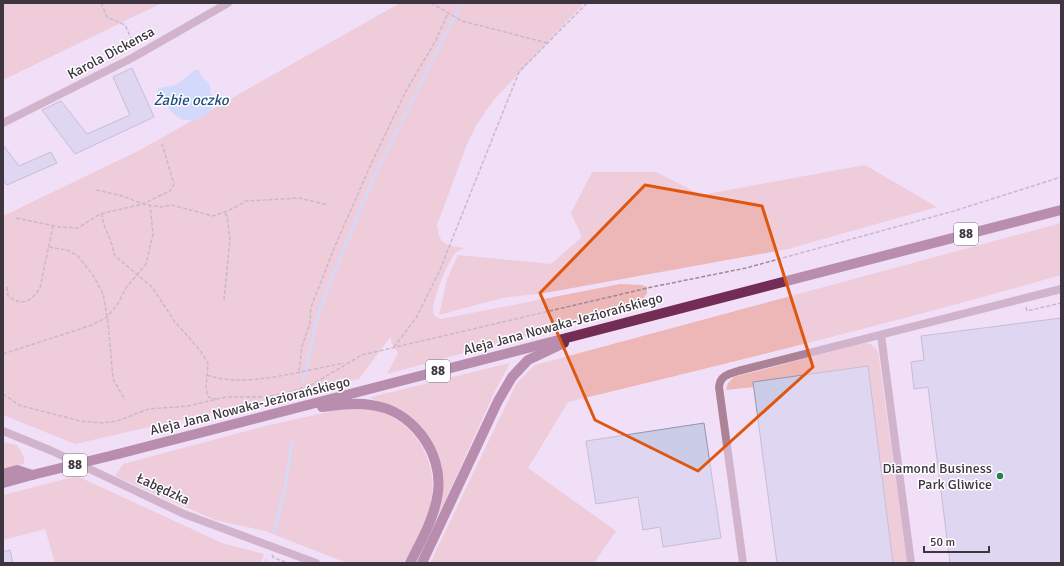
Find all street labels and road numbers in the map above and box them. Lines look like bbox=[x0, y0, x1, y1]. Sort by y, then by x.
street label: Karola Dickensa bbox=[65, 23, 157, 83]
road number: 88 bbox=[954, 223, 978, 245]
street label: Aleja Jana Nowaka-Jeziorańskiego bbox=[461, 289, 665, 359]
road number: 88 bbox=[426, 360, 450, 382]
street label: Aleja Jana Nowaka-Jeziorańskiego bbox=[148, 373, 352, 439]
road number: 88 bbox=[63, 454, 87, 476]
street label: Łabędzka bbox=[134, 469, 192, 509]

